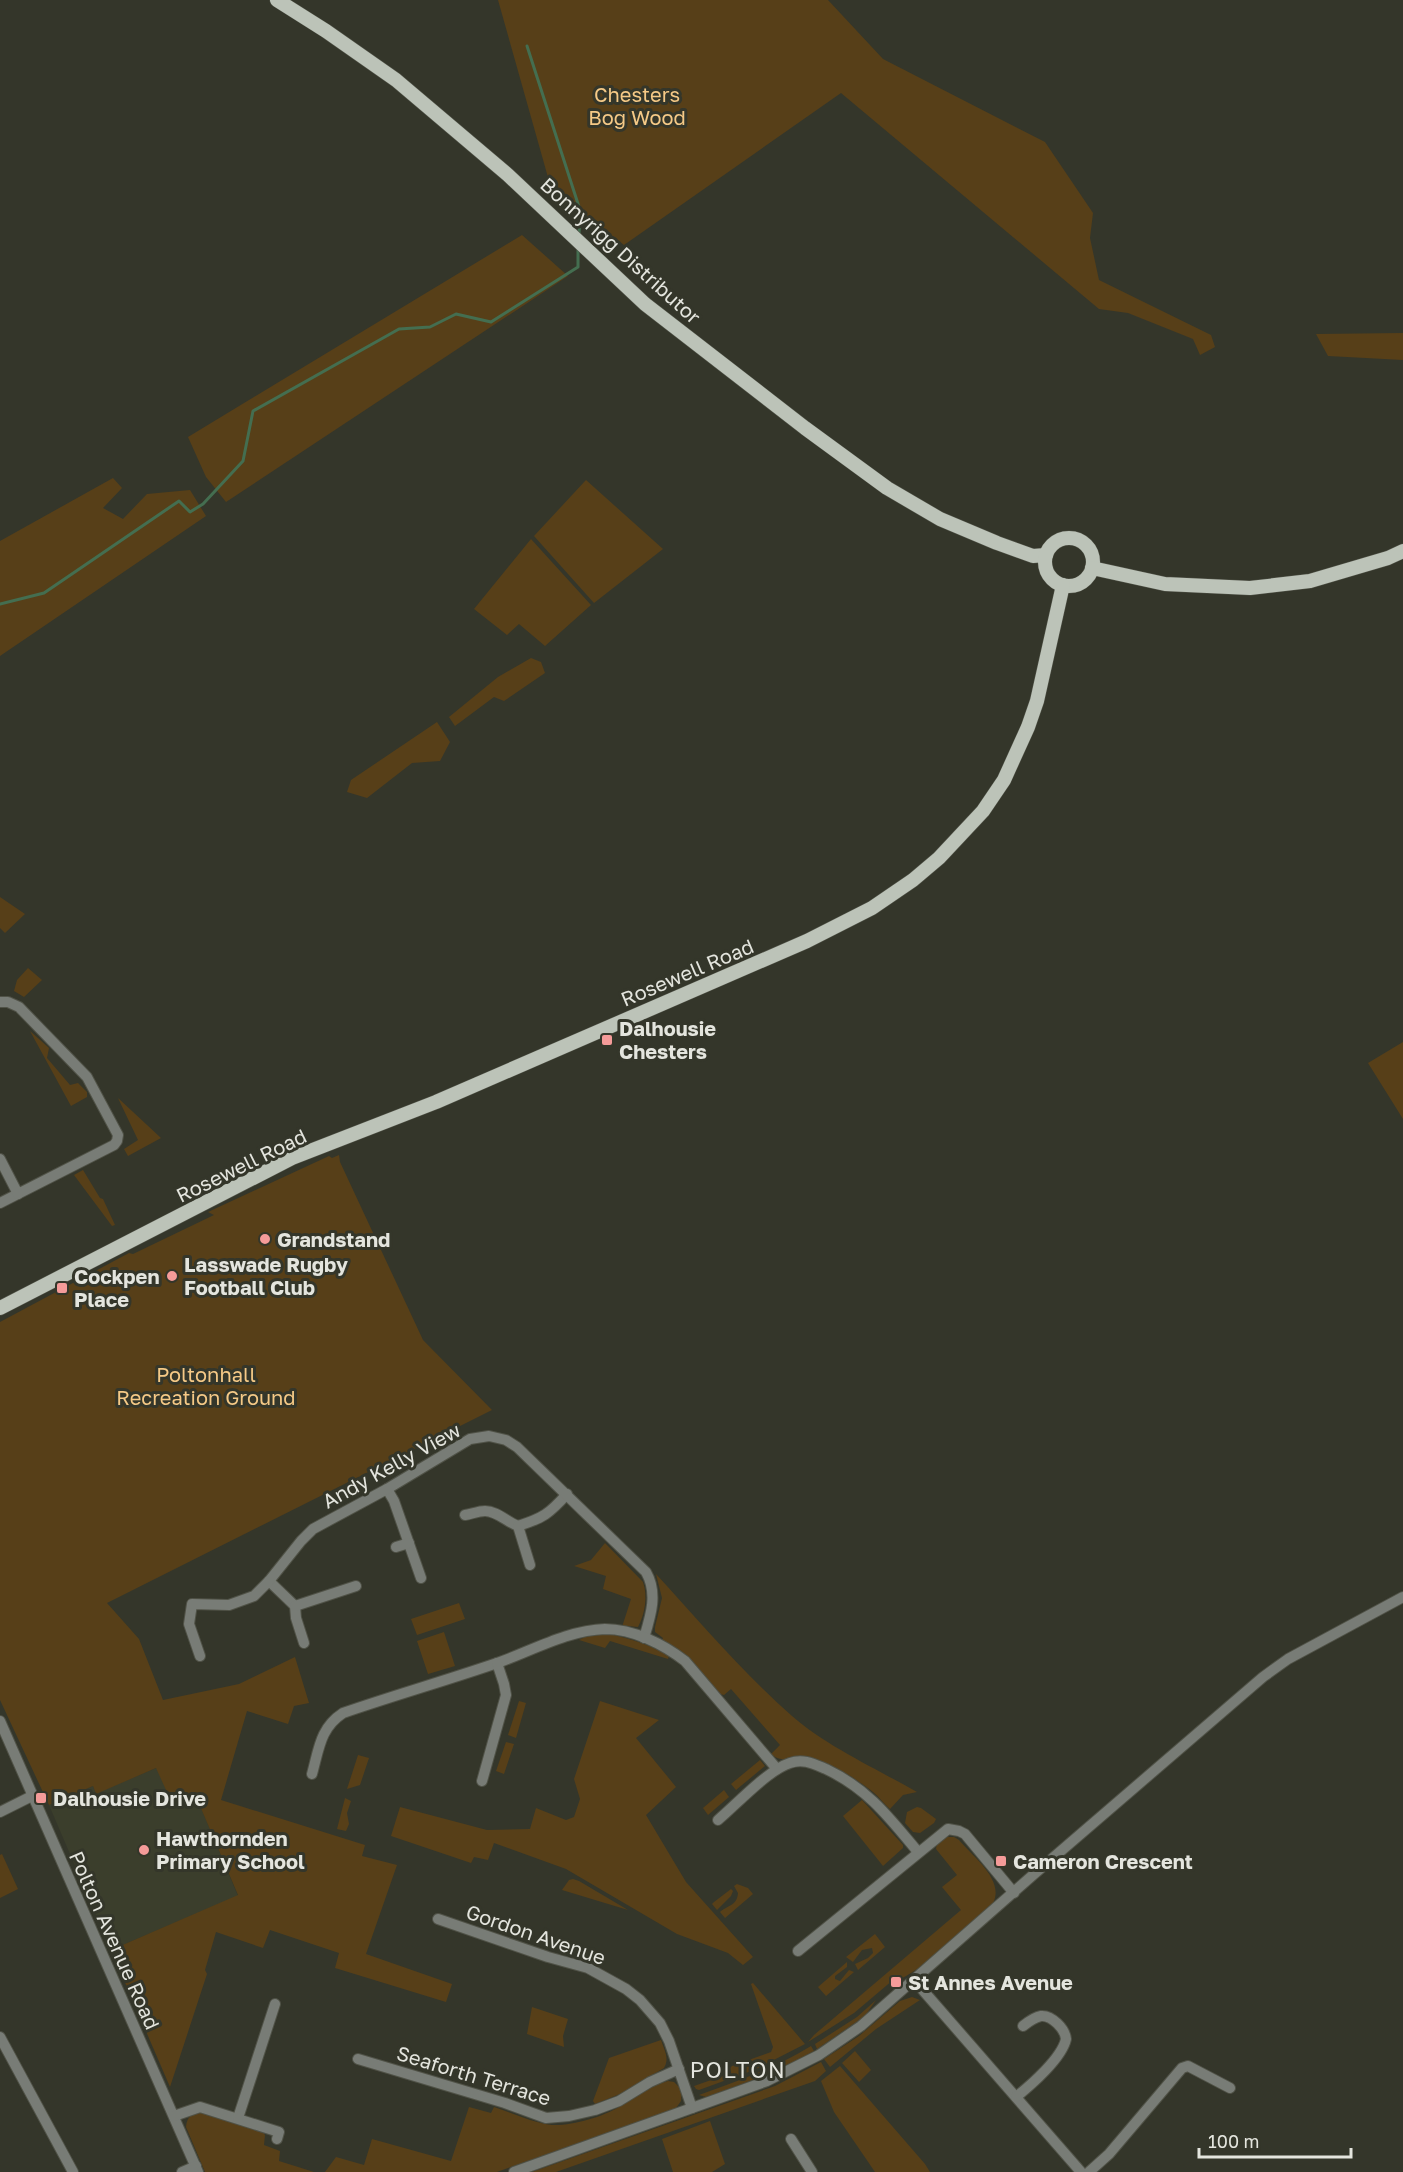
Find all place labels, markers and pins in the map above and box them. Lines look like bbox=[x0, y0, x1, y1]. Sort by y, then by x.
place label: Dalhousie Chesters bbox=[619, 1016, 716, 1063]
marker: Dalhousie Chesters bbox=[600, 1033, 614, 1047]
place label: Grandstand bbox=[277, 1227, 390, 1251]
marker: Grandstand bbox=[258, 1232, 272, 1246]
place label: Lasswade Rugby Football Club bbox=[184, 1252, 348, 1299]
place label: Cockpen Place bbox=[74, 1264, 160, 1311]
marker: Lasswade Rugby Football Club bbox=[165, 1269, 179, 1283]
marker: Cockpen Place bbox=[55, 1281, 69, 1295]
place label: Dalhousie Drive bbox=[53, 1786, 206, 1810]
marker: Dalhousie Drive bbox=[34, 1791, 48, 1805]
place label: Hawthornden Primary School bbox=[156, 1826, 305, 1873]
marker: Hawthornden Primary School bbox=[137, 1843, 151, 1857]
place label: Cameron Crescent bbox=[1013, 1849, 1193, 1873]
marker: Cameron Crescent bbox=[994, 1854, 1008, 1868]
place label: St Annes Avenue bbox=[908, 1970, 1073, 1994]
marker: St Annes Avenue bbox=[889, 1975, 903, 1989]

